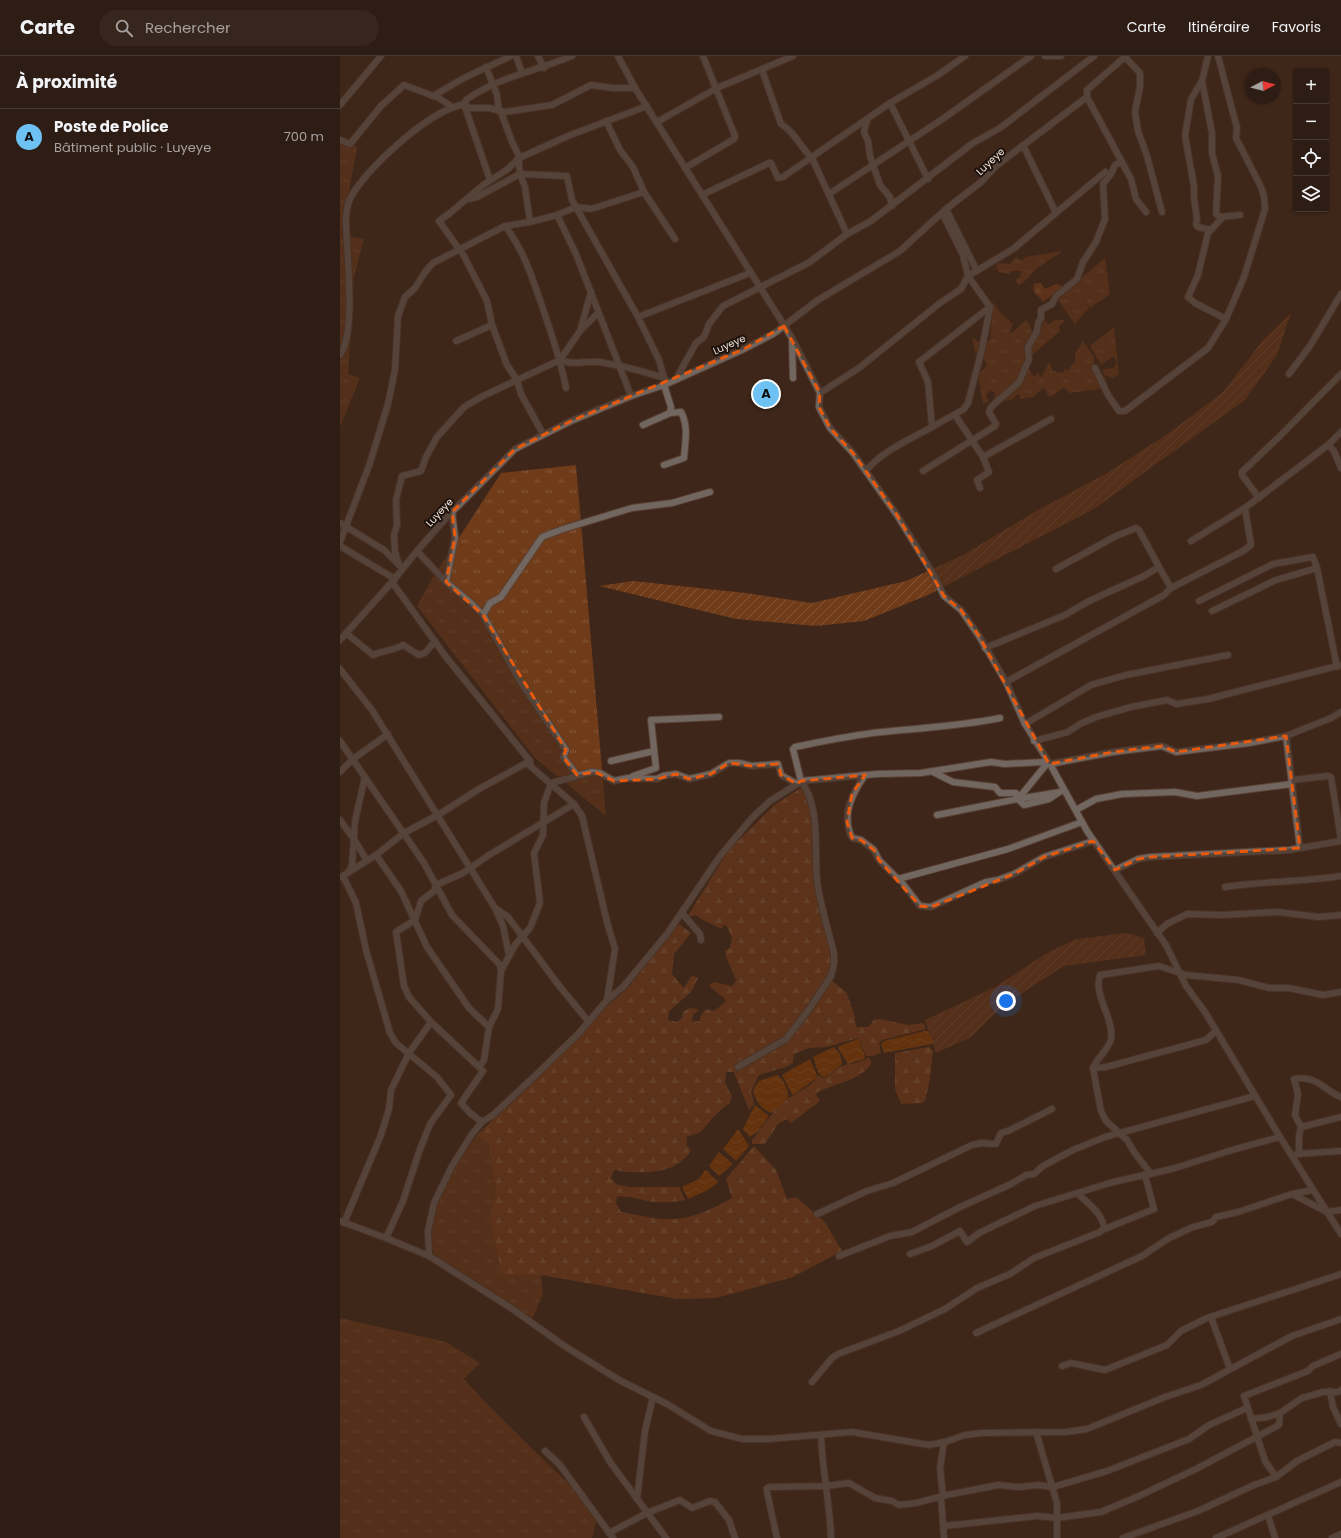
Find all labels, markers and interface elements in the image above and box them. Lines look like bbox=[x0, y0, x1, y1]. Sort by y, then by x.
search box bbox=[99, 10, 379, 46]
text: Carte bbox=[20, 14, 75, 41]
icon: search bbox=[113, 17, 135, 39]
text: Rechercher bbox=[145, 17, 231, 38]
text: Carte bbox=[1127, 17, 1166, 37]
text: Itinéraire bbox=[1188, 17, 1250, 37]
text: Favoris bbox=[1272, 17, 1321, 37]
north arrow bbox=[1245, 68, 1281, 104]
map controls bbox=[1293, 68, 1329, 212]
button: + bbox=[1293, 68, 1329, 104]
text: À proximité bbox=[16, 70, 117, 94]
button: − bbox=[1293, 104, 1329, 140]
text: Poste de Police bbox=[54, 116, 168, 137]
text: A bbox=[24, 127, 34, 146]
text: 700 m bbox=[284, 127, 324, 146]
text: Bâtiment public · Luyeye bbox=[54, 138, 211, 157]
button: locate bbox=[1293, 140, 1329, 176]
street label: Luyeye bbox=[973, 144, 1008, 179]
button: layers bbox=[1293, 176, 1329, 212]
street label: Luyeye bbox=[710, 331, 748, 358]
pin: A bbox=[753, 379, 779, 409]
street label: Luyeye bbox=[422, 495, 457, 530]
your location bbox=[996, 991, 1016, 1011]

